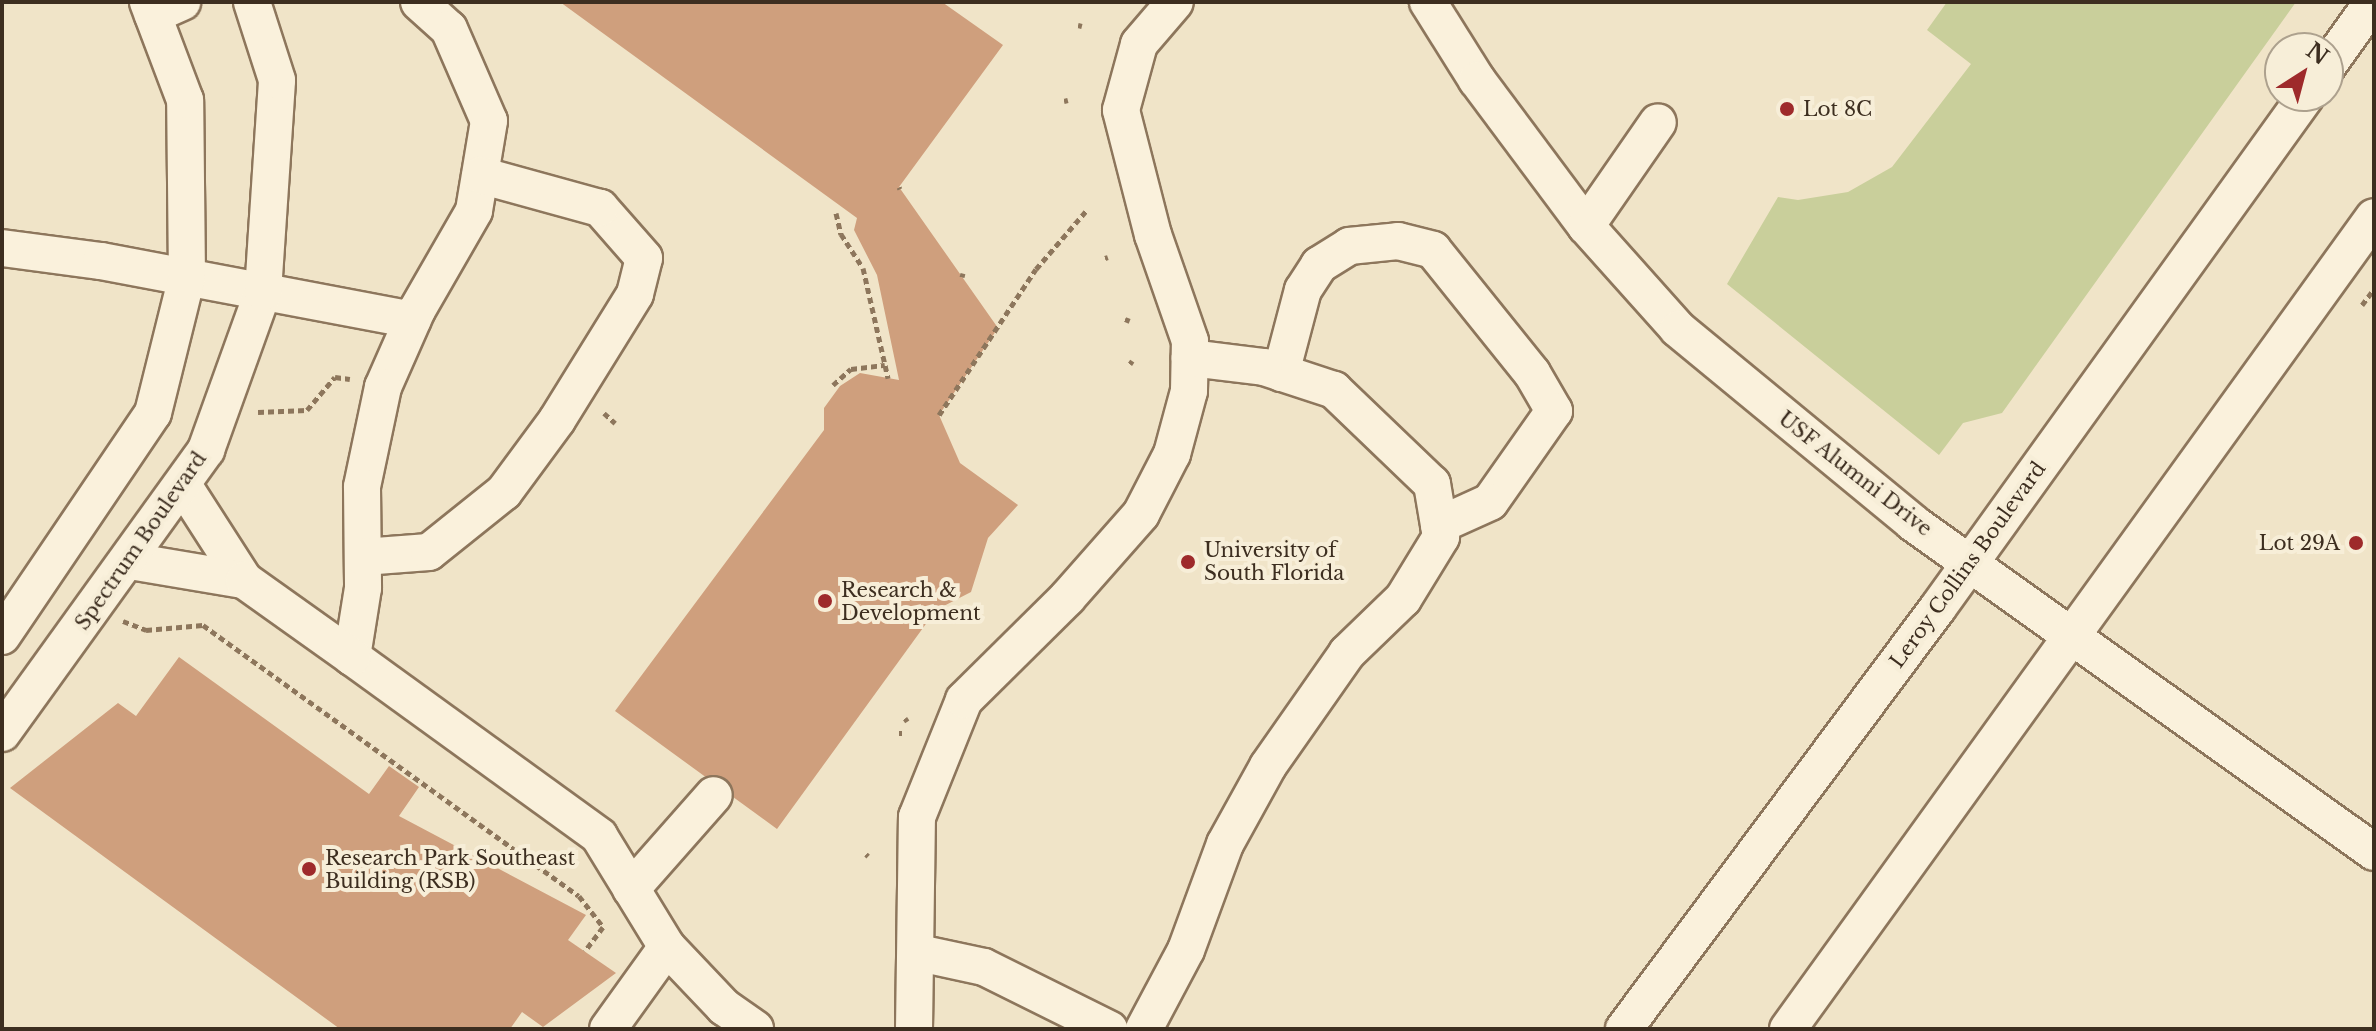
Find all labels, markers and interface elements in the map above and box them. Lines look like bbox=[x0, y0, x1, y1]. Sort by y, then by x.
north arrow bbox=[2264, 32, 2344, 112]
text: N bbox=[2301, 37, 2334, 71]
place label: Lot 8C bbox=[1803, 97, 1872, 121]
marker: Lot 8C bbox=[1778, 100, 1796, 118]
street label: USF Alumni Drive bbox=[1773, 406, 1937, 542]
street label: Spectrum Boulevard bbox=[70, 447, 212, 635]
street label: Leroy Collins Boulevard bbox=[1885, 457, 2051, 673]
place label: Lot 29A bbox=[2259, 531, 2340, 555]
marker: Lot 29A bbox=[2347, 534, 2365, 552]
place label: University of South Florida bbox=[1204, 538, 1344, 585]
marker: University of South Florida bbox=[1179, 553, 1197, 571]
place label: Research & Development bbox=[841, 578, 981, 625]
marker: Research & Development bbox=[816, 592, 834, 610]
place label: Research Park Southeast Building (RSB) bbox=[325, 846, 575, 893]
marker: Research Park Southeast Building (RSB) bbox=[300, 860, 318, 878]

